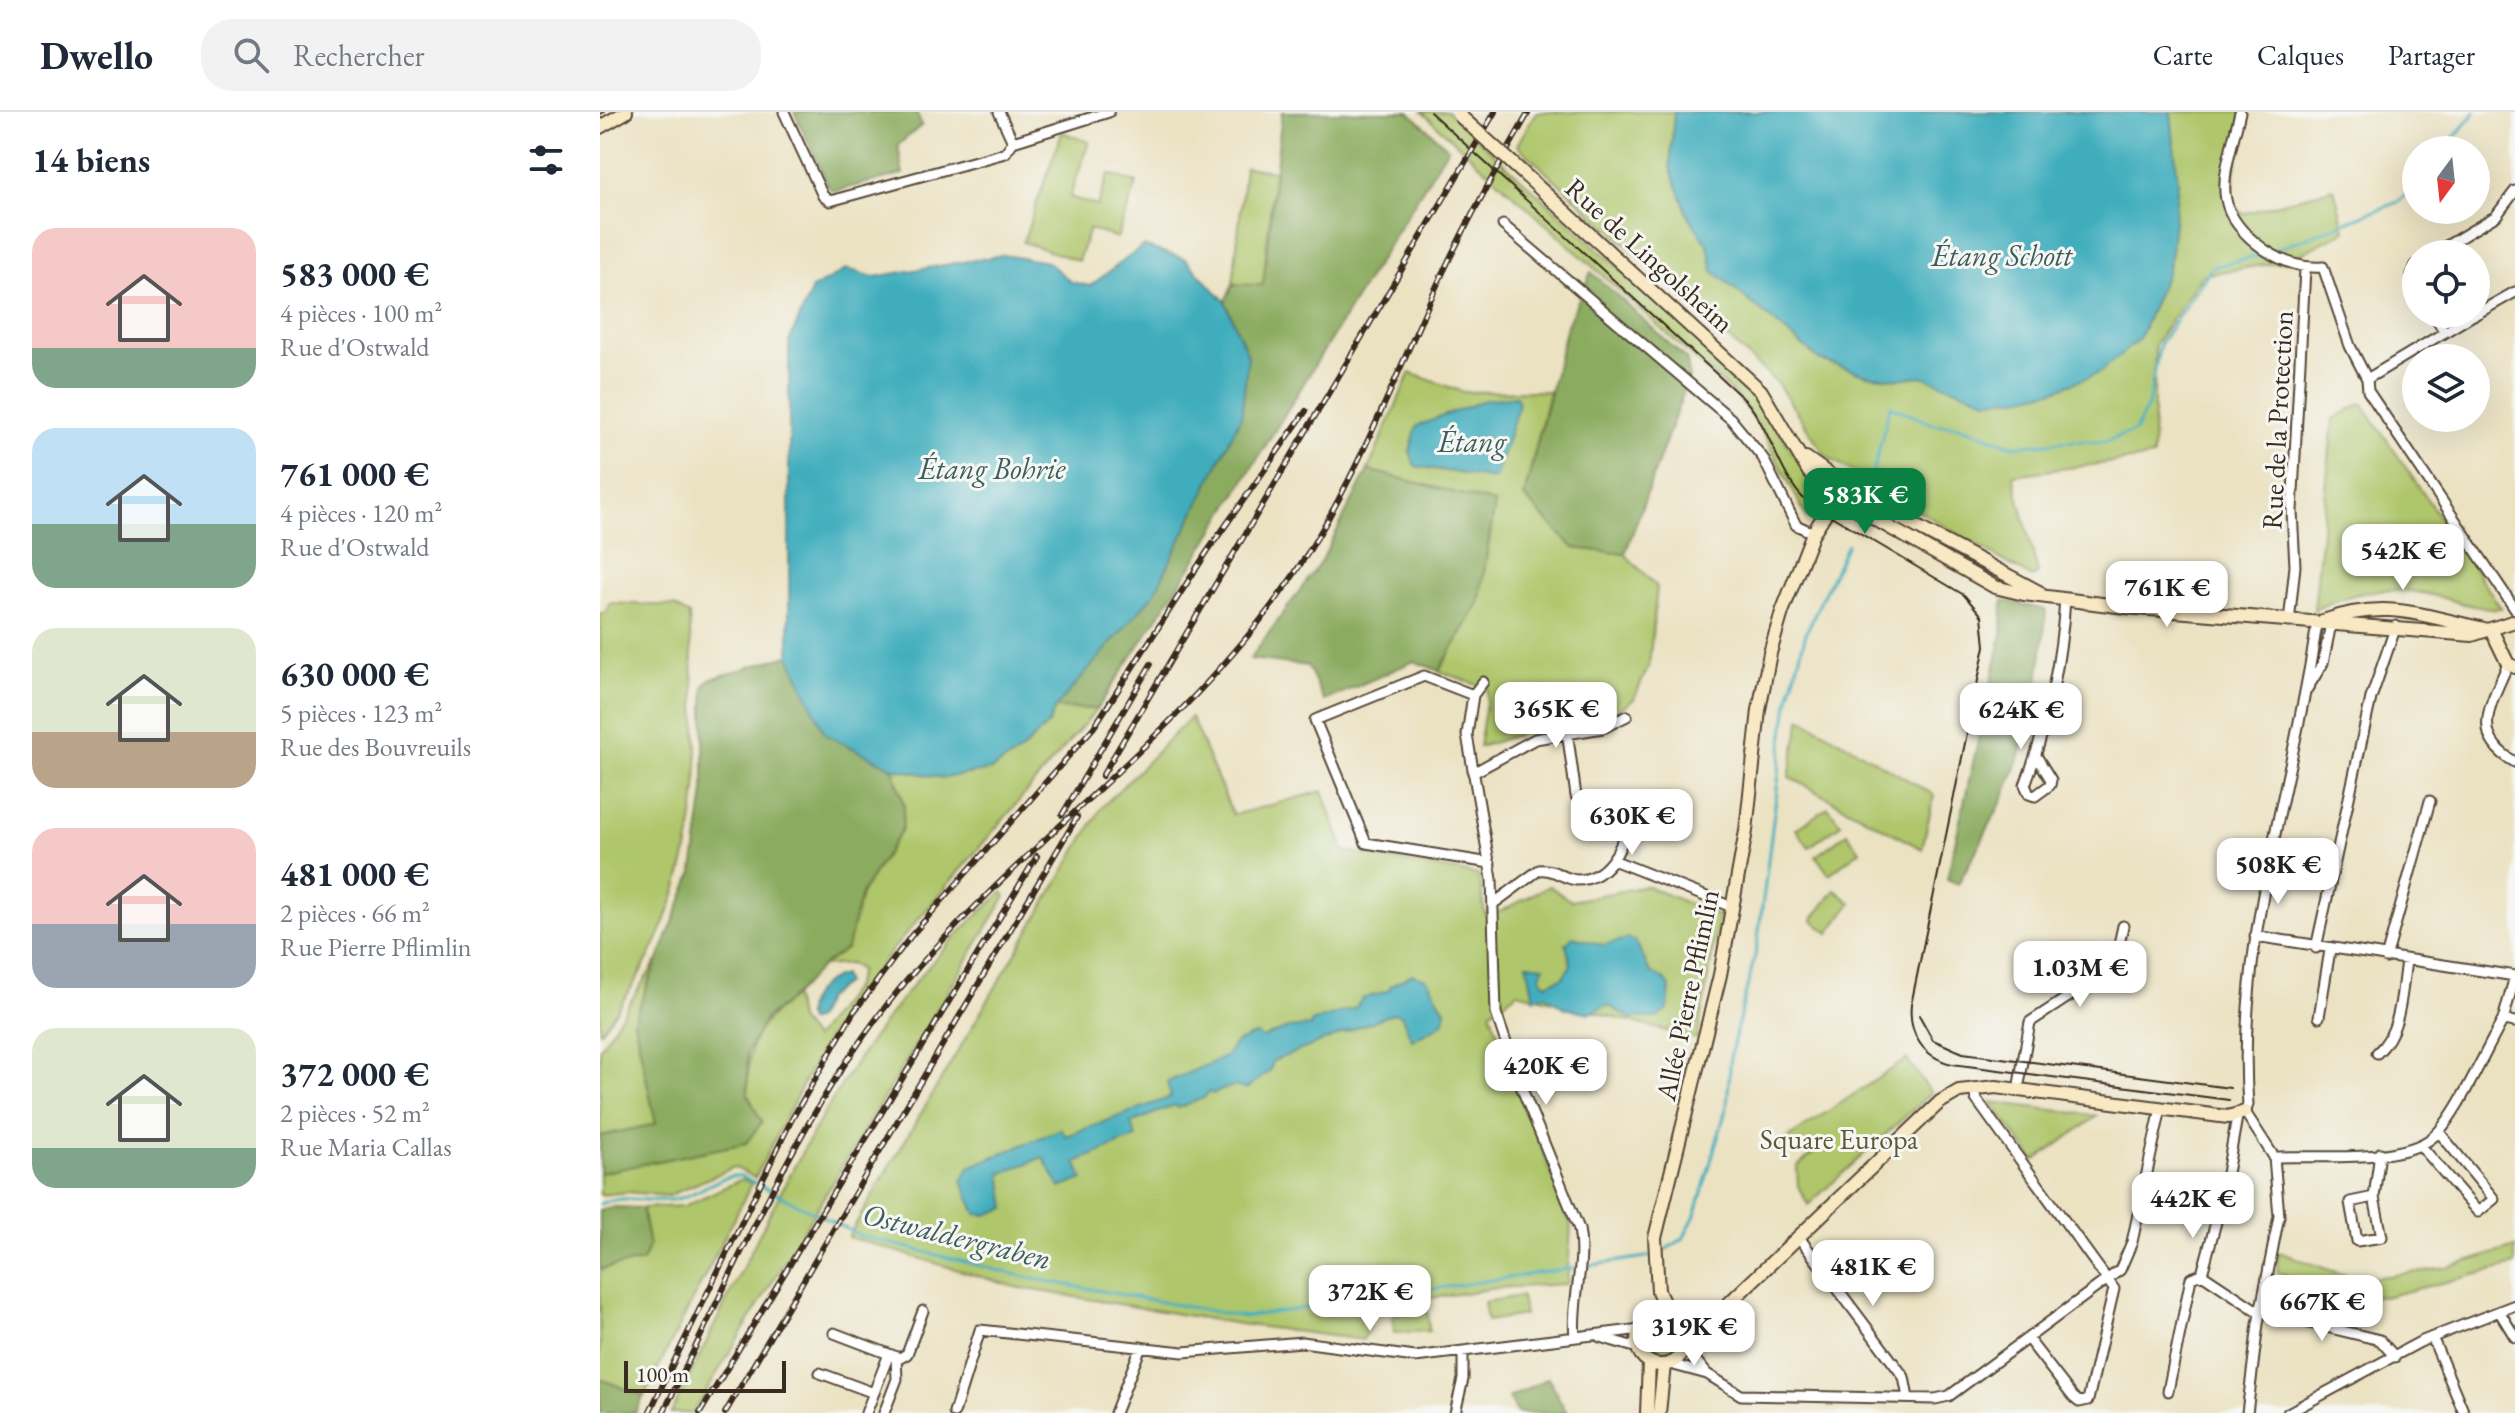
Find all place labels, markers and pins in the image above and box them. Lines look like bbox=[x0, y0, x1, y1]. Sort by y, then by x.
pin: 583K € bbox=[1800, 468, 1930, 536]
pin: 542K € bbox=[2338, 524, 2468, 592]
pin: 761K € bbox=[2102, 561, 2232, 629]
pin: 365K € bbox=[1491, 682, 1621, 750]
pin: 624K € bbox=[1956, 683, 2086, 751]
pin: 630K € bbox=[1567, 789, 1697, 857]
pin: 508K € bbox=[2213, 838, 2343, 906]
pin: 1.03M € bbox=[2006, 941, 2154, 1009]
pin: 420K € bbox=[1481, 1039, 1611, 1107]
pin: 442K € bbox=[2128, 1172, 2258, 1240]
pin: 481K € bbox=[1808, 1240, 1938, 1308]
pin: 372K € bbox=[1305, 1265, 1435, 1333]
pin: 667K € bbox=[2257, 1275, 2387, 1343]
pin: 319K € bbox=[1629, 1300, 1759, 1368]

